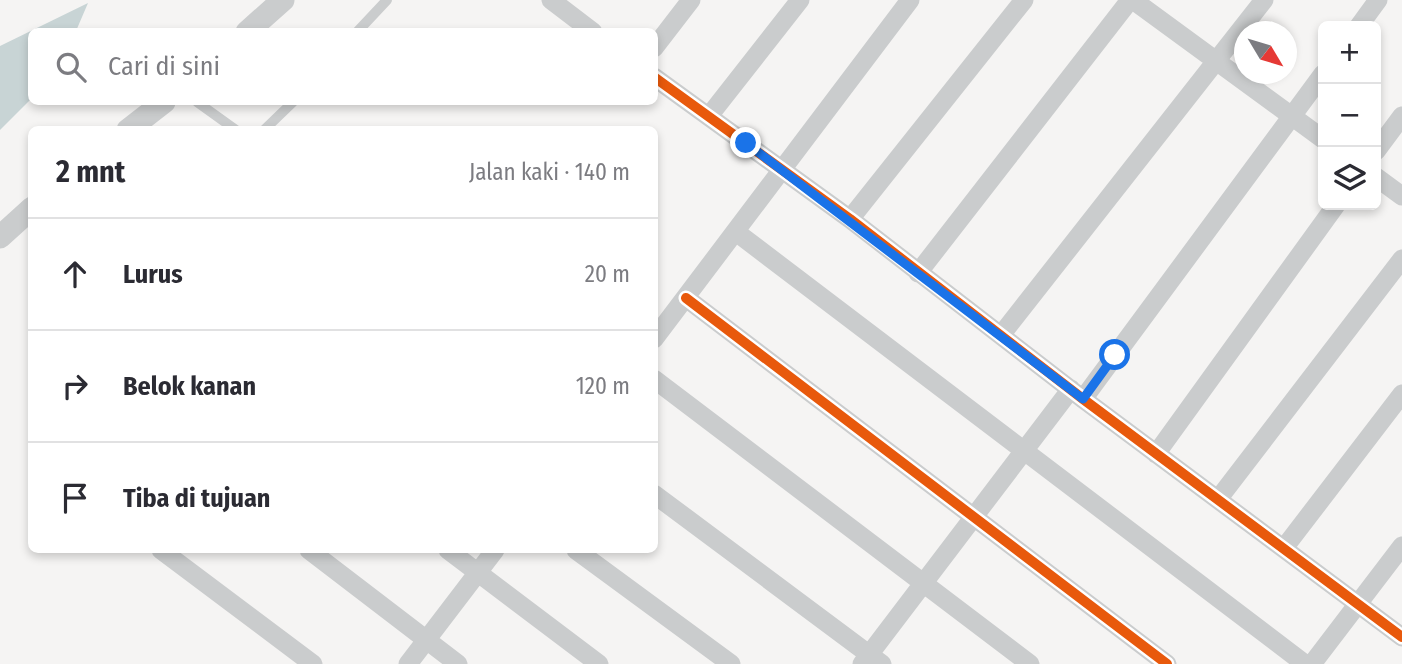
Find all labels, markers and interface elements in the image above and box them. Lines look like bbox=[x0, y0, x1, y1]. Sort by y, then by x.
north arrow bbox=[1234, 21, 1297, 84]
map controls bbox=[1318, 21, 1381, 210]
button: + bbox=[1318, 21, 1381, 84]
search box bbox=[28, 28, 658, 105]
icon: search bbox=[52, 48, 90, 86]
text: Cari di sini bbox=[108, 51, 220, 82]
button: − bbox=[1318, 84, 1381, 147]
route end bbox=[730, 127, 761, 158]
button: layers bbox=[1318, 147, 1381, 210]
text: 2 mnt bbox=[56, 154, 125, 190]
text: Jalan kaki · 140 m bbox=[469, 158, 630, 186]
icon: ahead bbox=[56, 255, 94, 293]
text: Lurus bbox=[123, 259, 183, 290]
text: 20 m bbox=[585, 260, 630, 288]
route start bbox=[1099, 339, 1130, 370]
icon: right bbox=[56, 367, 94, 405]
text: Belok kanan bbox=[123, 371, 256, 402]
text: 120 m bbox=[576, 372, 630, 400]
icon: arrive bbox=[56, 479, 94, 517]
text: Tiba di tujuan bbox=[123, 483, 270, 514]

